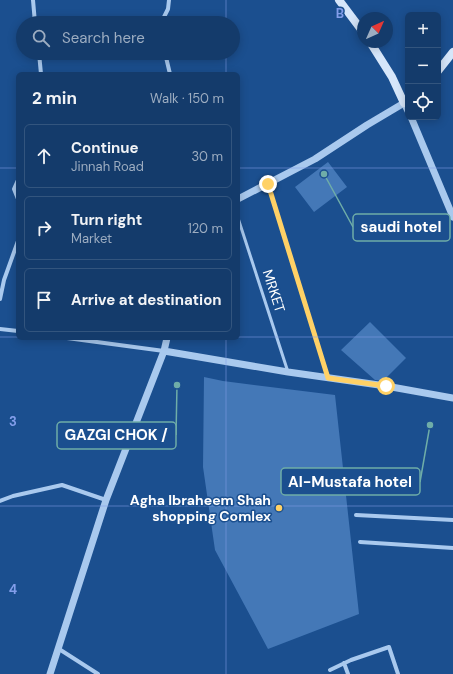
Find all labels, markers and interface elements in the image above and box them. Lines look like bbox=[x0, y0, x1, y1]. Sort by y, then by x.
text: B bbox=[336, 5, 344, 22]
north arrow bbox=[357, 12, 393, 48]
map controls bbox=[405, 12, 441, 120]
button: + bbox=[405, 12, 441, 48]
search box bbox=[16, 16, 240, 60]
icon: search bbox=[30, 27, 52, 49]
text: Search here bbox=[62, 28, 145, 48]
button: − bbox=[405, 48, 441, 84]
button: locate bbox=[405, 84, 441, 120]
text: 2 min bbox=[32, 87, 77, 109]
text: Walk · 150 m bbox=[150, 90, 224, 107]
text: Continue bbox=[71, 138, 139, 158]
icon: ahead bbox=[33, 145, 55, 167]
text: 30 m bbox=[191, 148, 223, 165]
text: Jinnah Road bbox=[71, 158, 144, 175]
route end bbox=[259, 175, 277, 193]
text: Turn right bbox=[71, 210, 142, 230]
callout: saudi hotel bbox=[353, 214, 450, 241]
icon: right bbox=[33, 217, 55, 239]
text: saudi hotel bbox=[361, 217, 441, 237]
text: 120 m bbox=[188, 220, 223, 237]
text: Market bbox=[71, 230, 112, 247]
street label: MRKET bbox=[259, 267, 289, 315]
icon: arrive bbox=[33, 289, 55, 311]
text: Arrive at destination bbox=[71, 290, 222, 310]
route start bbox=[377, 377, 395, 395]
text: 3 bbox=[9, 413, 17, 430]
callout: GAZGI CHOK / bbox=[57, 422, 176, 449]
text: GAZGI CHOK / bbox=[64, 425, 168, 445]
callout: Al-Mustafa hotel bbox=[281, 468, 420, 495]
text: Al-Mustafa hotel bbox=[288, 472, 412, 492]
place label: Agha Ibraheem Shah shopping Comlex bbox=[130, 491, 271, 525]
marker: Agha Ibraheem Shah shopping Comlex bbox=[274, 503, 284, 513]
text: 4 bbox=[9, 581, 17, 598]

